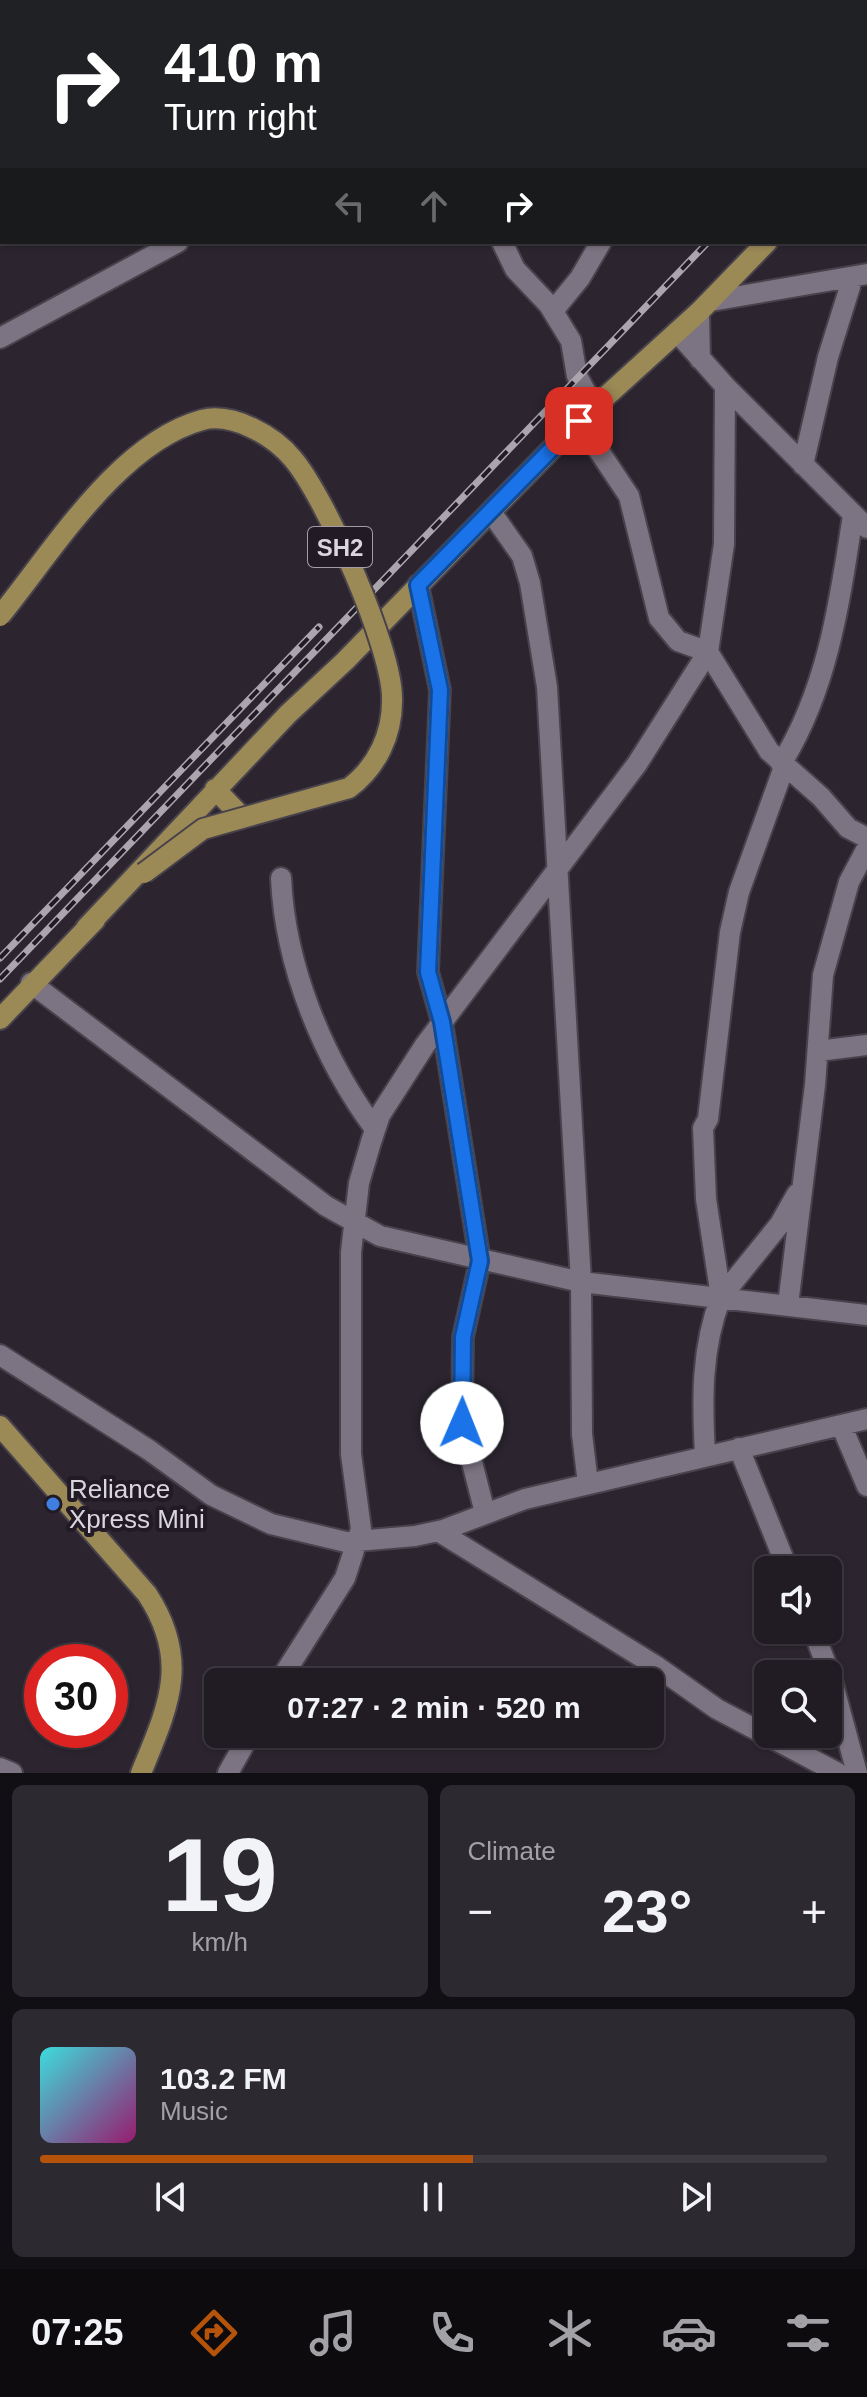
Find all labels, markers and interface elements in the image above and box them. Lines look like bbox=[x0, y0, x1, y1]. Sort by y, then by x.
text: 410 m bbox=[164, 31, 323, 94]
icon: right bbox=[32, 32, 136, 136]
text: Turn right bbox=[164, 97, 317, 138]
icon: left bbox=[328, 184, 372, 228]
icon: ahead bbox=[412, 184, 456, 228]
icon: right bbox=[496, 184, 540, 228]
pin bbox=[545, 387, 613, 455]
icon: arrive bbox=[557, 399, 601, 443]
road number: SH2 bbox=[308, 527, 372, 567]
position arrow bbox=[420, 1381, 504, 1465]
place label: Reliance Xpress Mini bbox=[69, 1474, 205, 1534]
marker: Reliance Xpress Mini bbox=[44, 1495, 62, 1513]
map controls bbox=[754, 1556, 842, 1748]
button: sound bbox=[754, 1556, 842, 1644]
speed limit sign: 30 bbox=[24, 1644, 128, 1748]
button: search bbox=[754, 1660, 842, 1748]
text: 07:27 · 2 min · 520 m bbox=[287, 1691, 581, 1724]
text: 19 bbox=[162, 1817, 278, 1933]
text: Climate bbox=[468, 1836, 556, 1866]
text: 23° bbox=[602, 1878, 693, 1945]
text: − bbox=[468, 1887, 493, 1936]
text: + bbox=[801, 1887, 827, 1936]
text: km/h bbox=[192, 1927, 248, 1957]
text: 103.2 FM bbox=[160, 2062, 287, 2095]
text: Music bbox=[160, 2096, 228, 2126]
icon: previous bbox=[149, 2175, 193, 2219]
icon: pause bbox=[411, 2175, 455, 2219]
icon: next bbox=[674, 2175, 718, 2219]
icon: directions bbox=[186, 2305, 242, 2361]
icon: music bbox=[305, 2305, 361, 2361]
icon: phone bbox=[424, 2305, 480, 2361]
icon: climate bbox=[542, 2305, 598, 2361]
icon: car bbox=[661, 2305, 717, 2361]
icon: filters bbox=[780, 2305, 836, 2361]
text: 07:25 bbox=[31, 2312, 123, 2353]

